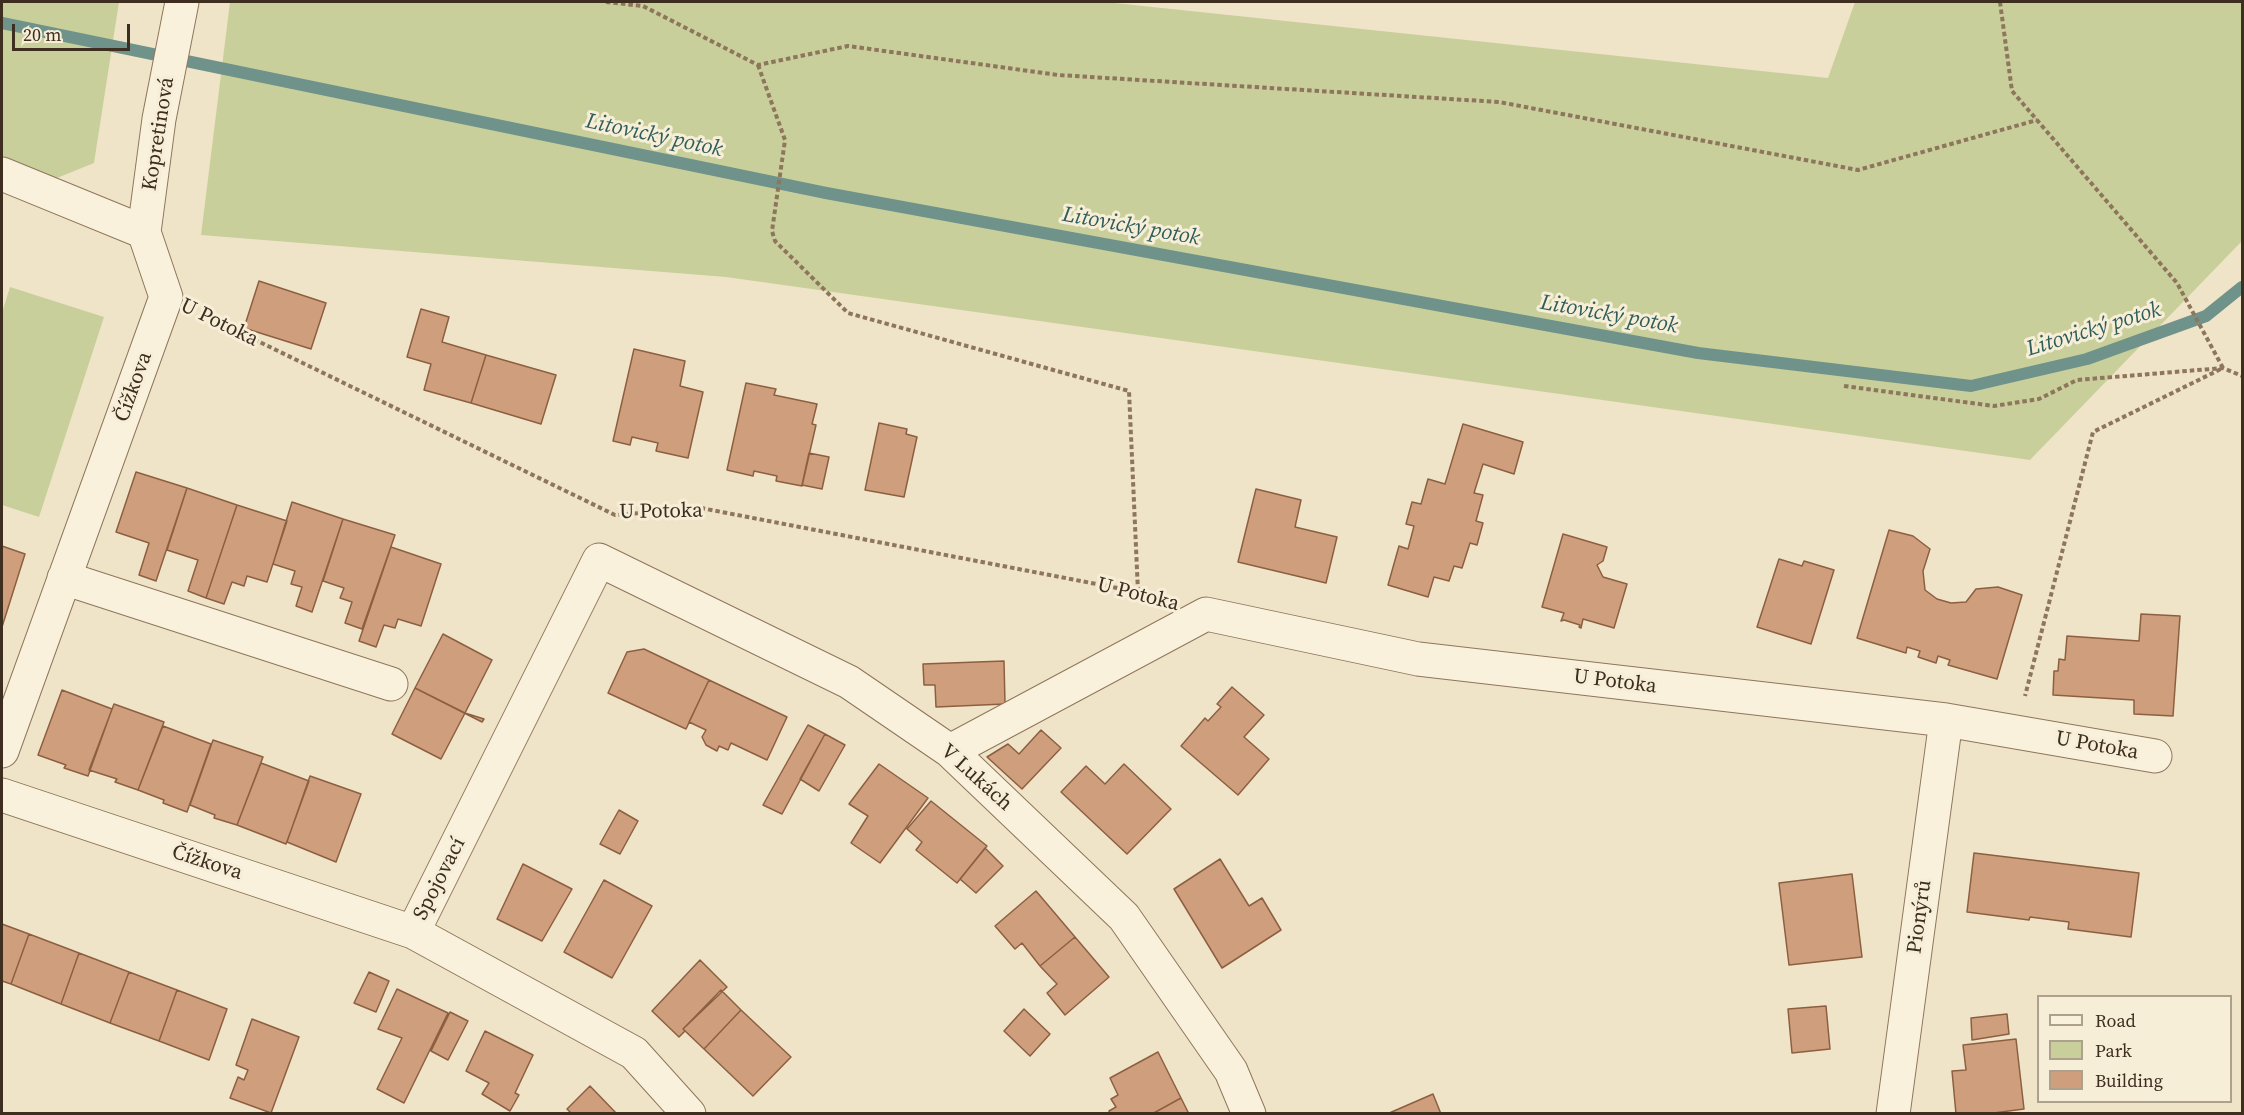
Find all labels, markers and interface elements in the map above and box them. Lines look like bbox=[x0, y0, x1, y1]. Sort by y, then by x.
scale bar bbox=[15, 12, 134, 50]
text: 20 m bbox=[23, 22, 61, 47]
street label: Kopretinová bbox=[138, 75, 180, 193]
water label: Litovický potok bbox=[583, 109, 725, 163]
water label: Litovický potok bbox=[1060, 202, 1202, 252]
water label: Litovický potok bbox=[1538, 290, 1680, 340]
street label: U Potoka bbox=[176, 293, 262, 353]
water label: Litovický potok bbox=[2024, 297, 2164, 363]
street label: Čížkova bbox=[110, 349, 158, 425]
street label: U Potoka bbox=[619, 499, 703, 525]
street label: U Potoka bbox=[1094, 573, 1182, 617]
street label: U Potoka bbox=[1572, 664, 1658, 700]
street label: U Potoka bbox=[2054, 726, 2140, 766]
street label: V Lukách bbox=[935, 739, 1017, 817]
street label: Spojovací bbox=[409, 834, 471, 924]
street label: Čížkova bbox=[169, 840, 245, 886]
street label: Pionýrů bbox=[1902, 878, 1938, 956]
legend bbox=[2037, 995, 2232, 1103]
text: Road bbox=[2095, 1008, 2136, 1033]
text: Park bbox=[2095, 1038, 2132, 1063]
text: Building bbox=[2095, 1068, 2163, 1093]

